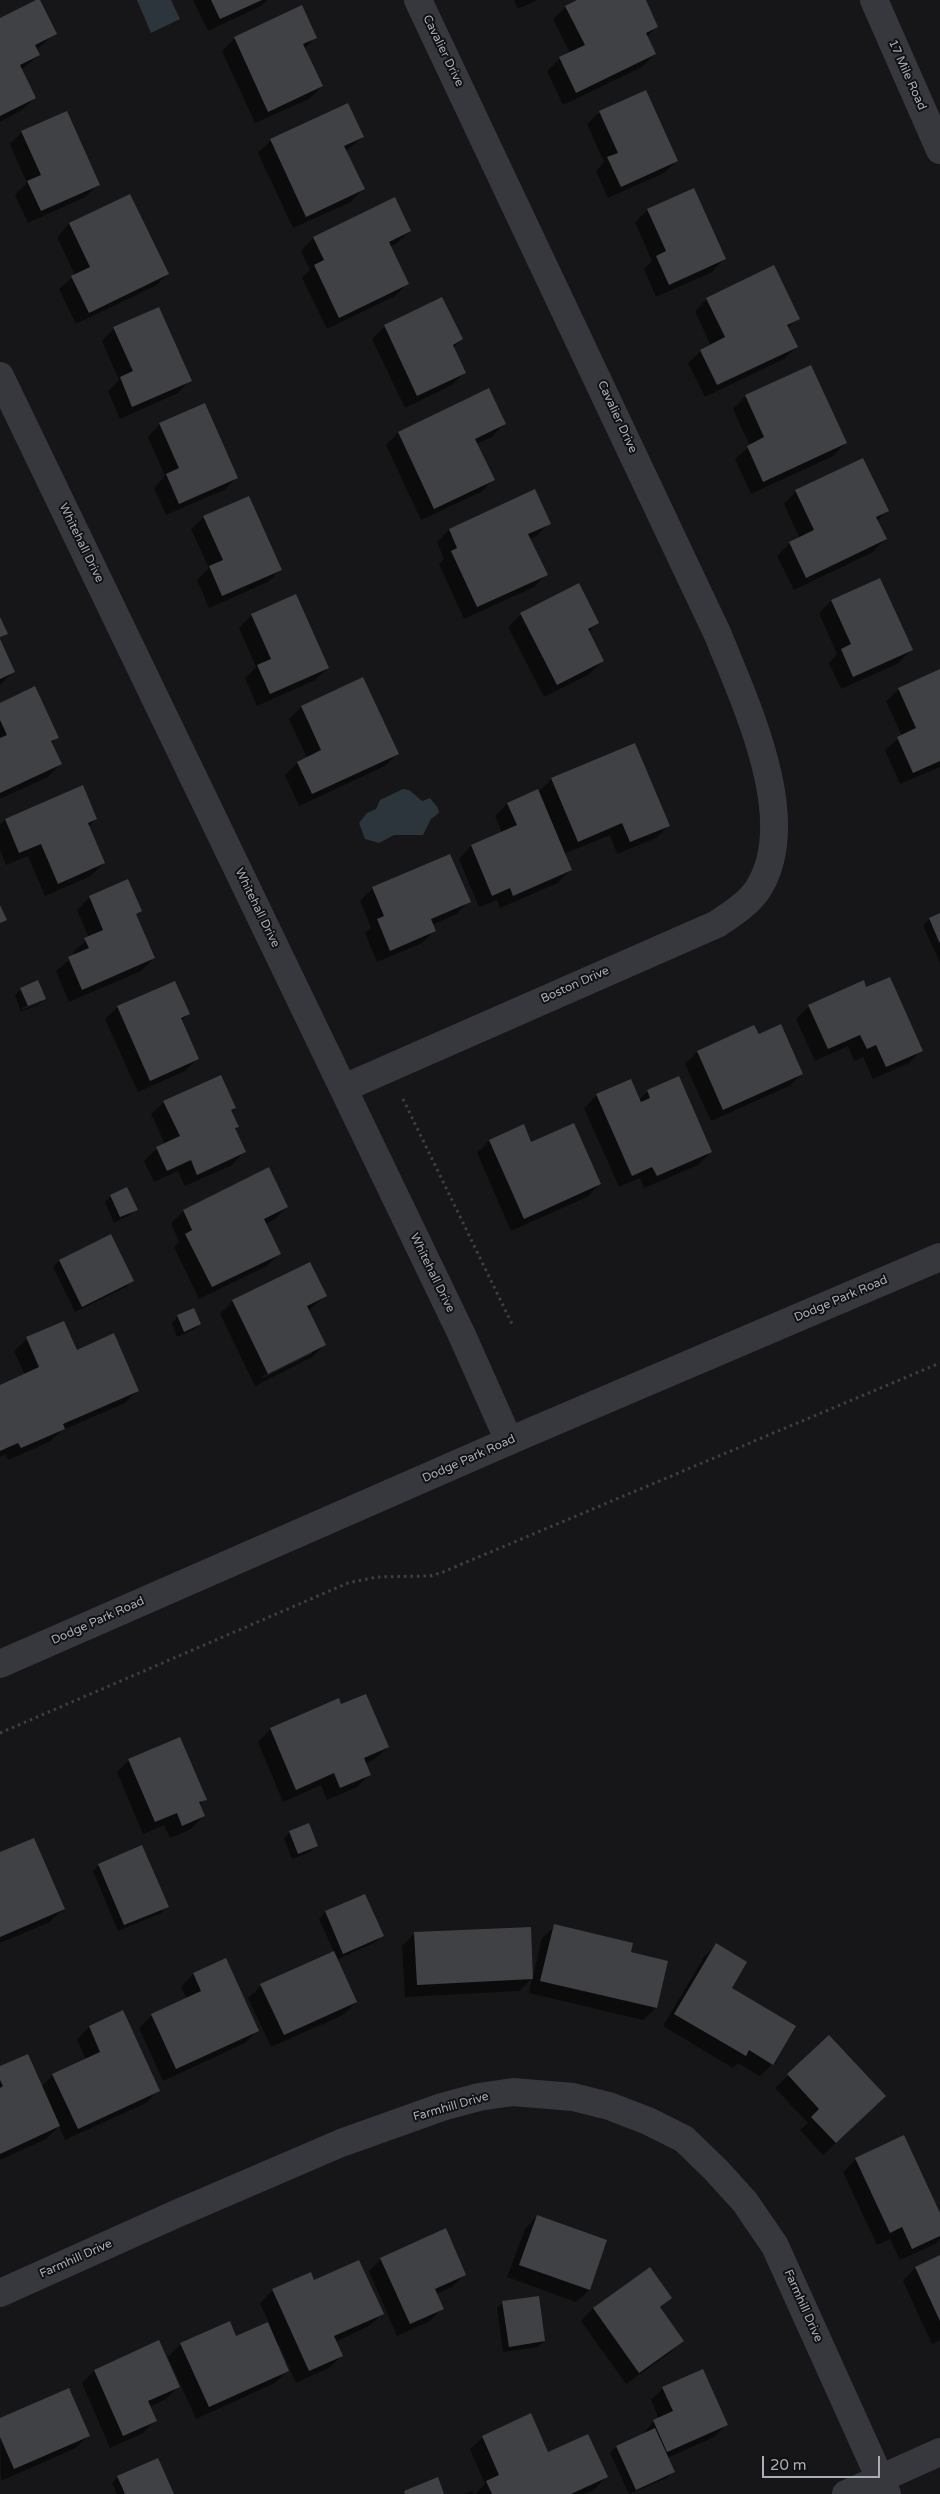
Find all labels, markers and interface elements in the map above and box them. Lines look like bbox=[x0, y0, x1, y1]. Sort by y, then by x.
street label: Cavalier Drive bbox=[419, 13, 467, 89]
street label: 17 Mile Road bbox=[885, 37, 929, 113]
street label: Cavalier Drive bbox=[594, 379, 640, 455]
street label: Whitehall Drive bbox=[56, 501, 106, 585]
street label: Whitehall Drive bbox=[232, 866, 282, 950]
street label: Boston Drive bbox=[539, 964, 611, 1006]
street label: Whitehall Drive bbox=[407, 1231, 457, 1315]
street label: Dodge Park Road bbox=[792, 1273, 890, 1325]
street label: Dodge Park Road bbox=[420, 1432, 518, 1486]
street label: Dodge Park Road bbox=[49, 1594, 147, 1648]
street label: Farmhill Drive bbox=[412, 2089, 490, 2125]
street label: Farmhill Drive bbox=[38, 2237, 114, 2281]
street label: Farmhill Drive bbox=[781, 2268, 825, 2344]
scale bar bbox=[765, 2446, 882, 2478]
text: 20 m bbox=[770, 2456, 807, 2474]

